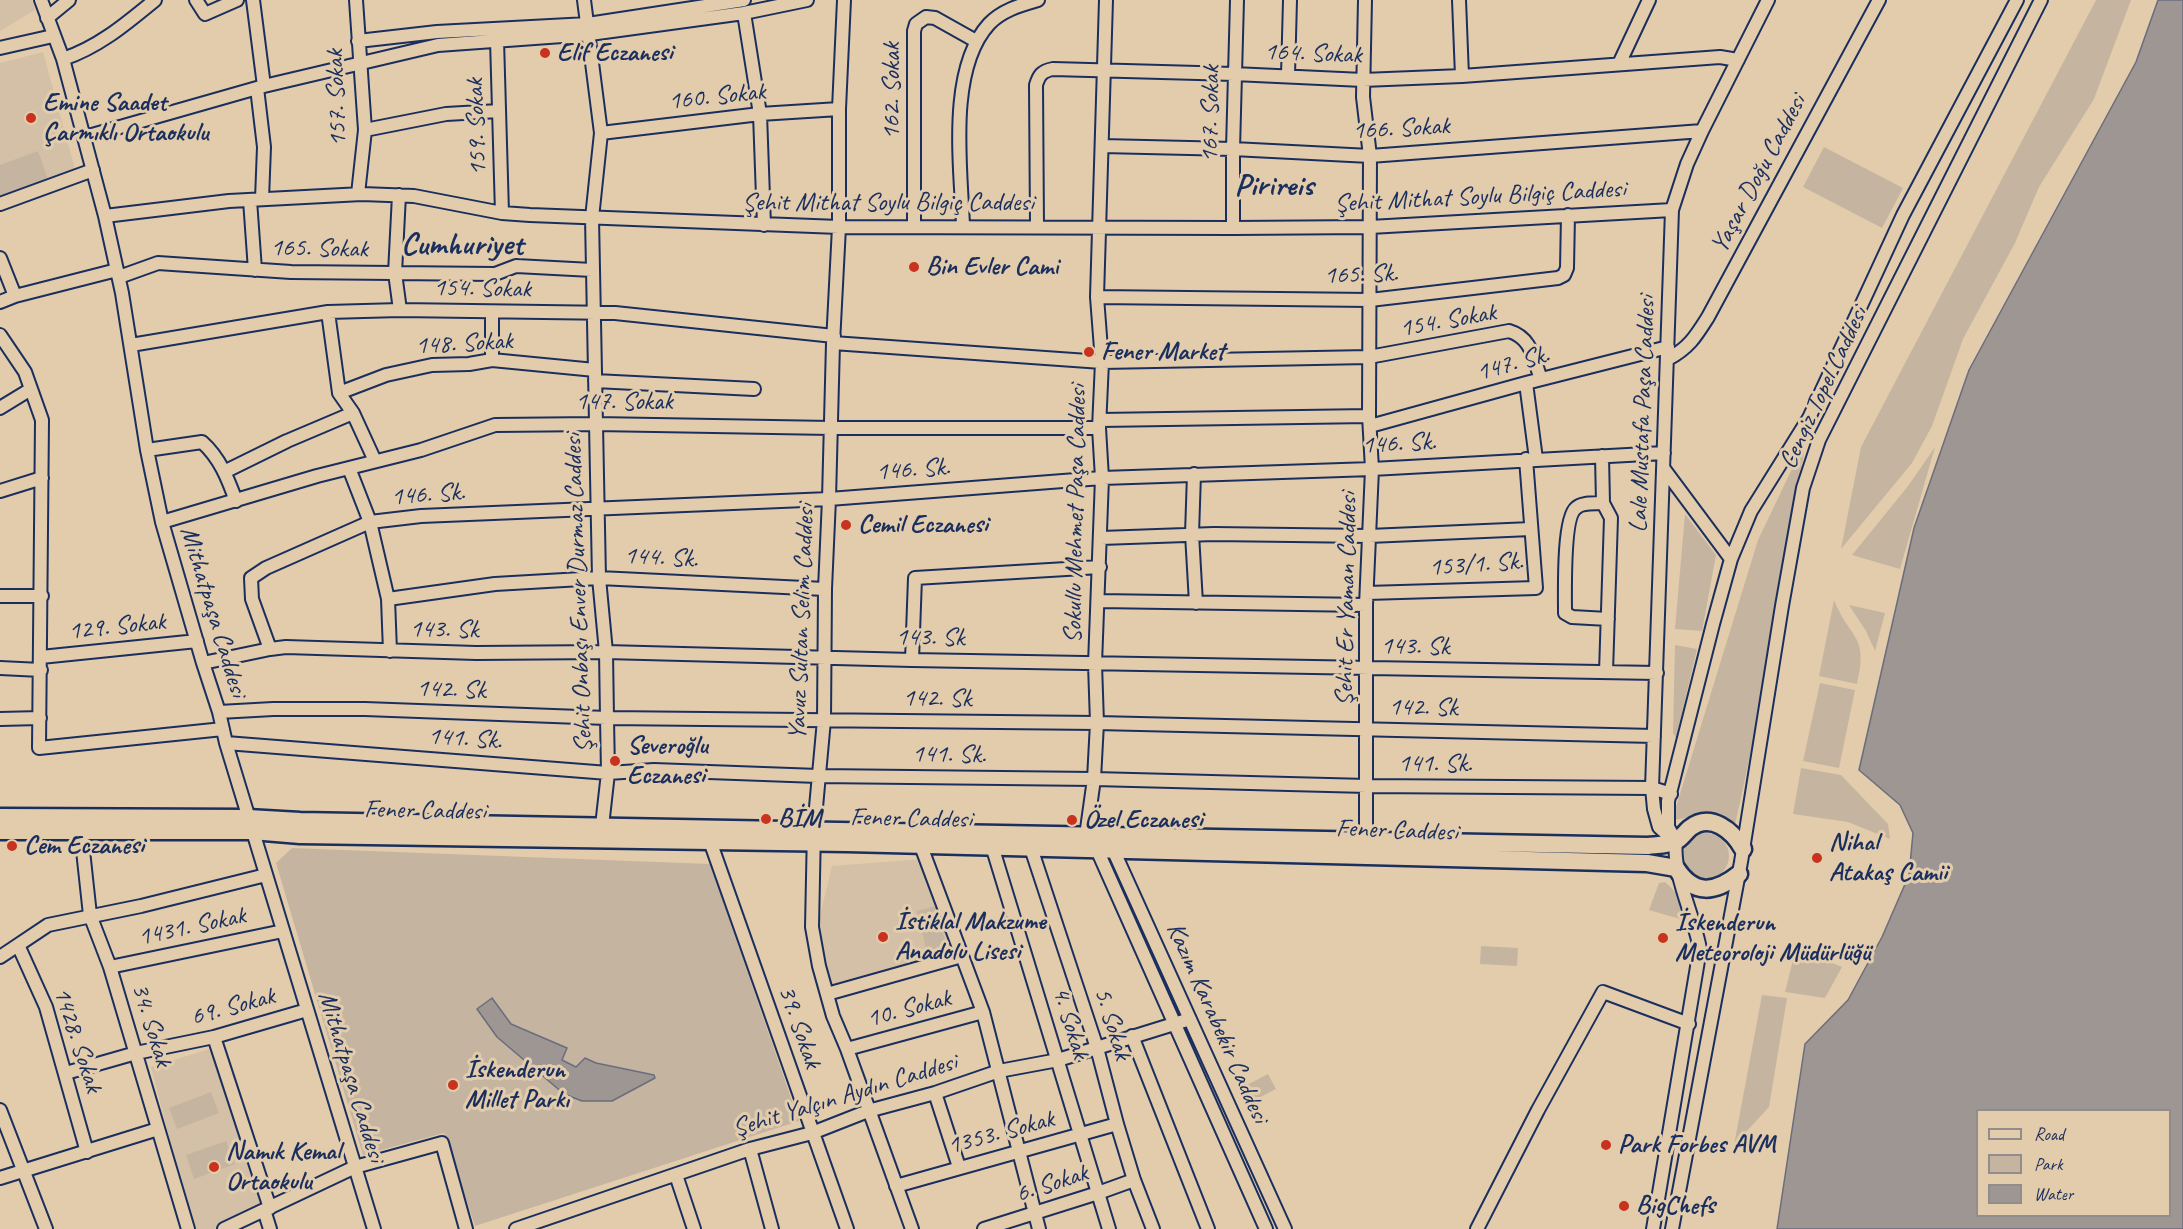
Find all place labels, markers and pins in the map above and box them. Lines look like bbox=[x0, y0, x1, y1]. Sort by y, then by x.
place label: Elif Eczanesi bbox=[557, 37, 673, 69]
marker: Elif Eczanesi bbox=[538, 46, 552, 60]
place label: Emine Saadet Çarmıklı Ortaokulu bbox=[43, 87, 208, 148]
marker: Emine Saadet Çarmıklı Ortaokulu bbox=[24, 111, 38, 125]
place label: Bin Evler Cami bbox=[926, 251, 1058, 283]
marker: Bin Evler Cami bbox=[907, 260, 921, 274]
place label: Fener Market bbox=[1101, 336, 1225, 368]
marker: Fener Market bbox=[1082, 345, 1096, 359]
place label: Cemil Eczanesi bbox=[858, 509, 988, 541]
marker: Cemil Eczanesi bbox=[839, 518, 853, 532]
place label: Severoğlu Eczanesi bbox=[627, 730, 708, 792]
marker: Severoğlu Eczanesi bbox=[608, 754, 622, 768]
place label: BİM bbox=[778, 803, 821, 835]
place label: Özel Eczanesi bbox=[1084, 804, 1203, 836]
marker: BİM bbox=[759, 812, 773, 826]
marker: Özel Eczanesi bbox=[1065, 813, 1079, 827]
place label: Nihal Atakaş Camii bbox=[1829, 827, 1947, 888]
place label: Cem Eczanesi bbox=[24, 830, 144, 862]
marker: Cem Eczanesi bbox=[5, 839, 19, 853]
marker: Nihal Atakaş Camii bbox=[1810, 851, 1824, 865]
place label: İstiklal Makzume Anadolu Lisesi bbox=[895, 906, 1046, 968]
place label: İskenderun Meteoroloji Müdürlüğü bbox=[1675, 907, 1870, 969]
marker: İstiklal Makzume Anadolu Lisesi bbox=[876, 930, 890, 944]
marker: İskenderun Meteoroloji Müdürlüğü bbox=[1656, 931, 1670, 945]
place label: İskenderun Millet Parkı bbox=[465, 1054, 569, 1116]
marker: İskenderun Millet Parkı bbox=[446, 1078, 460, 1092]
place label: Park Forbes AVM bbox=[1618, 1129, 1775, 1161]
place label: Namık Kemal Ortaokulu bbox=[226, 1136, 340, 1198]
marker: Park Forbes AVM bbox=[1599, 1138, 1613, 1152]
marker: Namık Kemal Ortaokulu bbox=[207, 1160, 221, 1174]
place label: BigChefs bbox=[1636, 1190, 1715, 1222]
marker: BigChefs bbox=[1617, 1199, 1631, 1213]

